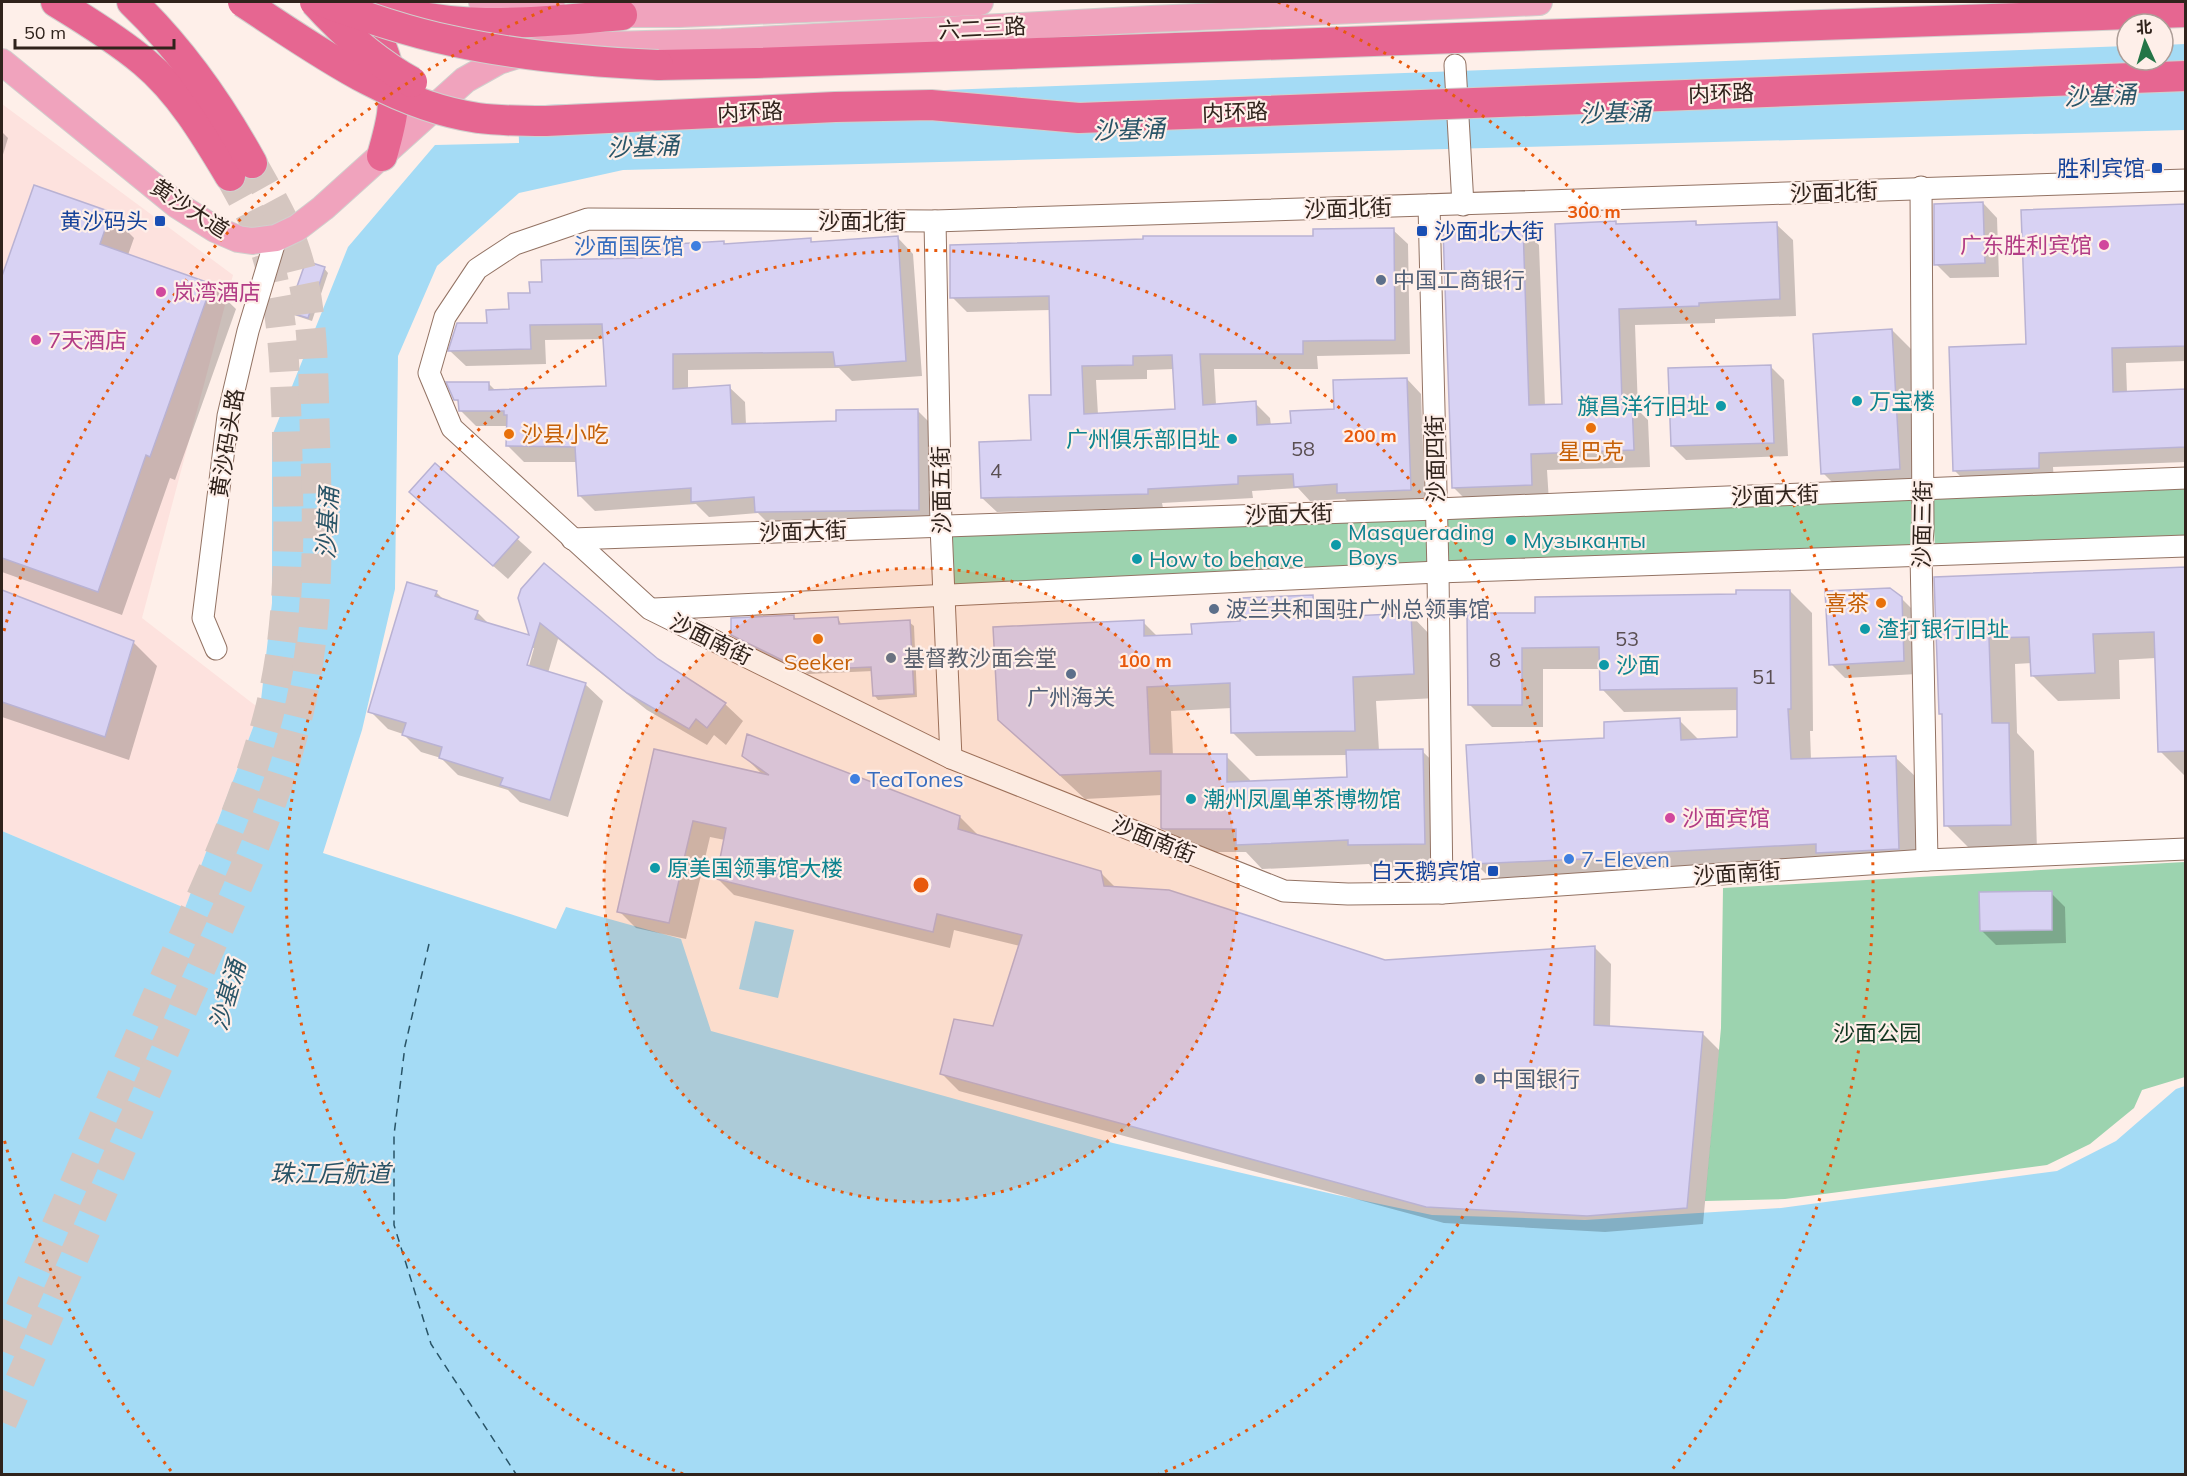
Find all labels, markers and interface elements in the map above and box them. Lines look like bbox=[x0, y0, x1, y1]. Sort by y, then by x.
scale bar bbox=[15, 12, 174, 50]
street label: 六二三路 bbox=[937, 12, 1027, 44]
north arrow bbox=[2115, 12, 2175, 72]
text: 北 bbox=[2135, 17, 2153, 38]
text: 50 m bbox=[24, 21, 66, 44]
street label: 内环路 bbox=[1688, 78, 1754, 108]
water label: 沙基涌 bbox=[2063, 79, 2139, 111]
street label: 内环路 bbox=[716, 96, 784, 128]
water label: 沙基涌 bbox=[1578, 96, 1654, 128]
street label: 内环路 bbox=[1202, 97, 1268, 127]
water label: 沙基涌 bbox=[1092, 113, 1168, 145]
water label: 沙基涌 bbox=[606, 130, 682, 162]
place label: 胜利宾馆 bbox=[2057, 154, 2145, 182]
marker: 胜利宾馆 bbox=[2150, 161, 2164, 175]
street label: 黄沙大道 bbox=[145, 172, 235, 244]
street label: 沙面北街 bbox=[1790, 176, 1878, 208]
street label: 沙面北街 bbox=[1304, 192, 1392, 224]
text: 300 m bbox=[1567, 200, 1621, 223]
place label: 黄沙码头 bbox=[60, 207, 148, 235]
street label: 沙面北街 bbox=[818, 207, 906, 235]
marker: 黄沙码头 bbox=[153, 214, 167, 228]
place label: 沙面北大街 bbox=[1434, 217, 1544, 245]
marker: 沙面北大街 bbox=[1415, 224, 1429, 238]
place label: 广东胜利宾馆 bbox=[1960, 231, 2092, 259]
place label: 沙面国医馆 bbox=[574, 232, 684, 260]
marker: 广东胜利宾馆 bbox=[2097, 238, 2111, 252]
marker: 沙面国医馆 bbox=[689, 239, 703, 253]
place label: 中国工商银行 bbox=[1393, 266, 1525, 294]
marker: 中国工商银行 bbox=[1374, 273, 1388, 287]
place label: 岚湾酒店 bbox=[173, 278, 261, 306]
marker: 岚湾酒店 bbox=[154, 285, 168, 299]
place label: 7天酒店 bbox=[48, 326, 127, 354]
marker: 7天酒店 bbox=[29, 333, 43, 347]
street label: 黄沙码头路 bbox=[205, 386, 249, 500]
place label: 万宝楼 bbox=[1869, 387, 1935, 415]
place label: 旗昌洋行旧址 bbox=[1577, 392, 1709, 420]
marker: 万宝楼 bbox=[1850, 394, 1864, 408]
marker: 旗昌洋行旧址 bbox=[1714, 399, 1728, 413]
street label: 沙面四街 bbox=[1420, 415, 1450, 503]
place label: 沙县小吃 bbox=[521, 420, 609, 448]
marker: 星巴克 bbox=[1584, 421, 1598, 435]
text: 200 m bbox=[1343, 424, 1397, 447]
place label: 广州俱乐部旧址 bbox=[1066, 425, 1220, 453]
marker: 沙县小吃 bbox=[502, 427, 516, 441]
marker: 广州俱乐部旧址 bbox=[1225, 432, 1239, 446]
house number: 58 bbox=[1291, 436, 1315, 461]
place label: 星巴克 bbox=[1558, 437, 1624, 465]
street label: 沙面五街 bbox=[926, 446, 956, 534]
house number: 4 bbox=[990, 458, 1002, 483]
street label: 沙面大街 bbox=[1731, 479, 1819, 511]
street label: 沙面三街 bbox=[1907, 480, 1937, 568]
water label: 沙基涌 bbox=[310, 483, 344, 560]
street label: 沙面大街 bbox=[1245, 498, 1333, 530]
street label: 沙面大街 bbox=[759, 515, 847, 547]
place label: Masquerading Boys bbox=[1348, 518, 1495, 571]
place label: Музыканты bbox=[1523, 526, 1646, 554]
marker: Музыканты bbox=[1504, 533, 1518, 547]
marker: Masquerading Boys bbox=[1329, 538, 1343, 552]
place label: How to behave bbox=[1149, 545, 1304, 573]
marker: How to behave bbox=[1130, 552, 1144, 566]
place label: 喜茶 bbox=[1825, 589, 1869, 617]
place label: 波兰共和国驻广州总领事馆 bbox=[1226, 595, 1490, 623]
marker: 喜茶 bbox=[1874, 596, 1888, 610]
marker: 波兰共和国驻广州总领事馆 bbox=[1207, 602, 1221, 616]
street label: 沙面南街 bbox=[665, 607, 757, 671]
place label: 渣打银行旧址 bbox=[1877, 615, 2009, 643]
marker: 渣打银行旧址 bbox=[1858, 622, 1872, 636]
house number: 53 bbox=[1615, 626, 1639, 651]
marker: Seeker bbox=[811, 632, 825, 646]
place label: 基督教沙面会堂 bbox=[903, 644, 1057, 672]
house number: 8 bbox=[1489, 647, 1501, 672]
place label: Seeker bbox=[784, 648, 852, 676]
text: 100 m bbox=[1118, 649, 1172, 672]
marker: 基督教沙面会堂 bbox=[884, 651, 898, 665]
place label: 沙面 bbox=[1616, 651, 1660, 679]
marker: 沙面 bbox=[1597, 658, 1611, 672]
house number: 51 bbox=[1752, 664, 1776, 689]
marker: 广州海关 bbox=[1064, 667, 1078, 681]
place label: 广州海关 bbox=[1027, 683, 1115, 711]
place label: TeaTones bbox=[867, 765, 964, 793]
marker: TeaTones bbox=[848, 772, 862, 786]
place label: 潮州凤凰单茶博物馆 bbox=[1203, 785, 1401, 813]
marker: 潮州凤凰单茶博物馆 bbox=[1184, 792, 1198, 806]
place label: 沙面宾馆 bbox=[1682, 804, 1770, 832]
street label: 沙面南街 bbox=[1108, 810, 1200, 868]
marker: 沙面宾馆 bbox=[1663, 811, 1677, 825]
place label: 7-Eleven bbox=[1581, 845, 1670, 873]
marker: 7-Eleven bbox=[1562, 852, 1576, 866]
place label: 原美国领事馆大楼 bbox=[667, 854, 843, 882]
street label: 沙面南街 bbox=[1692, 856, 1782, 890]
place label: 白天鹅宾馆 bbox=[1371, 857, 1481, 885]
marker: 原美国领事馆大楼 bbox=[648, 861, 662, 875]
marker: 白天鹅宾馆 bbox=[1486, 864, 1500, 878]
centre of rings bbox=[911, 875, 931, 895]
water label: 沙基涌 bbox=[203, 953, 252, 1034]
park label: 沙面公园 bbox=[1833, 1019, 1921, 1047]
place label: 中国银行 bbox=[1492, 1065, 1580, 1093]
marker: 中国银行 bbox=[1473, 1072, 1487, 1086]
water label: 珠江后航道 bbox=[270, 1158, 393, 1188]

